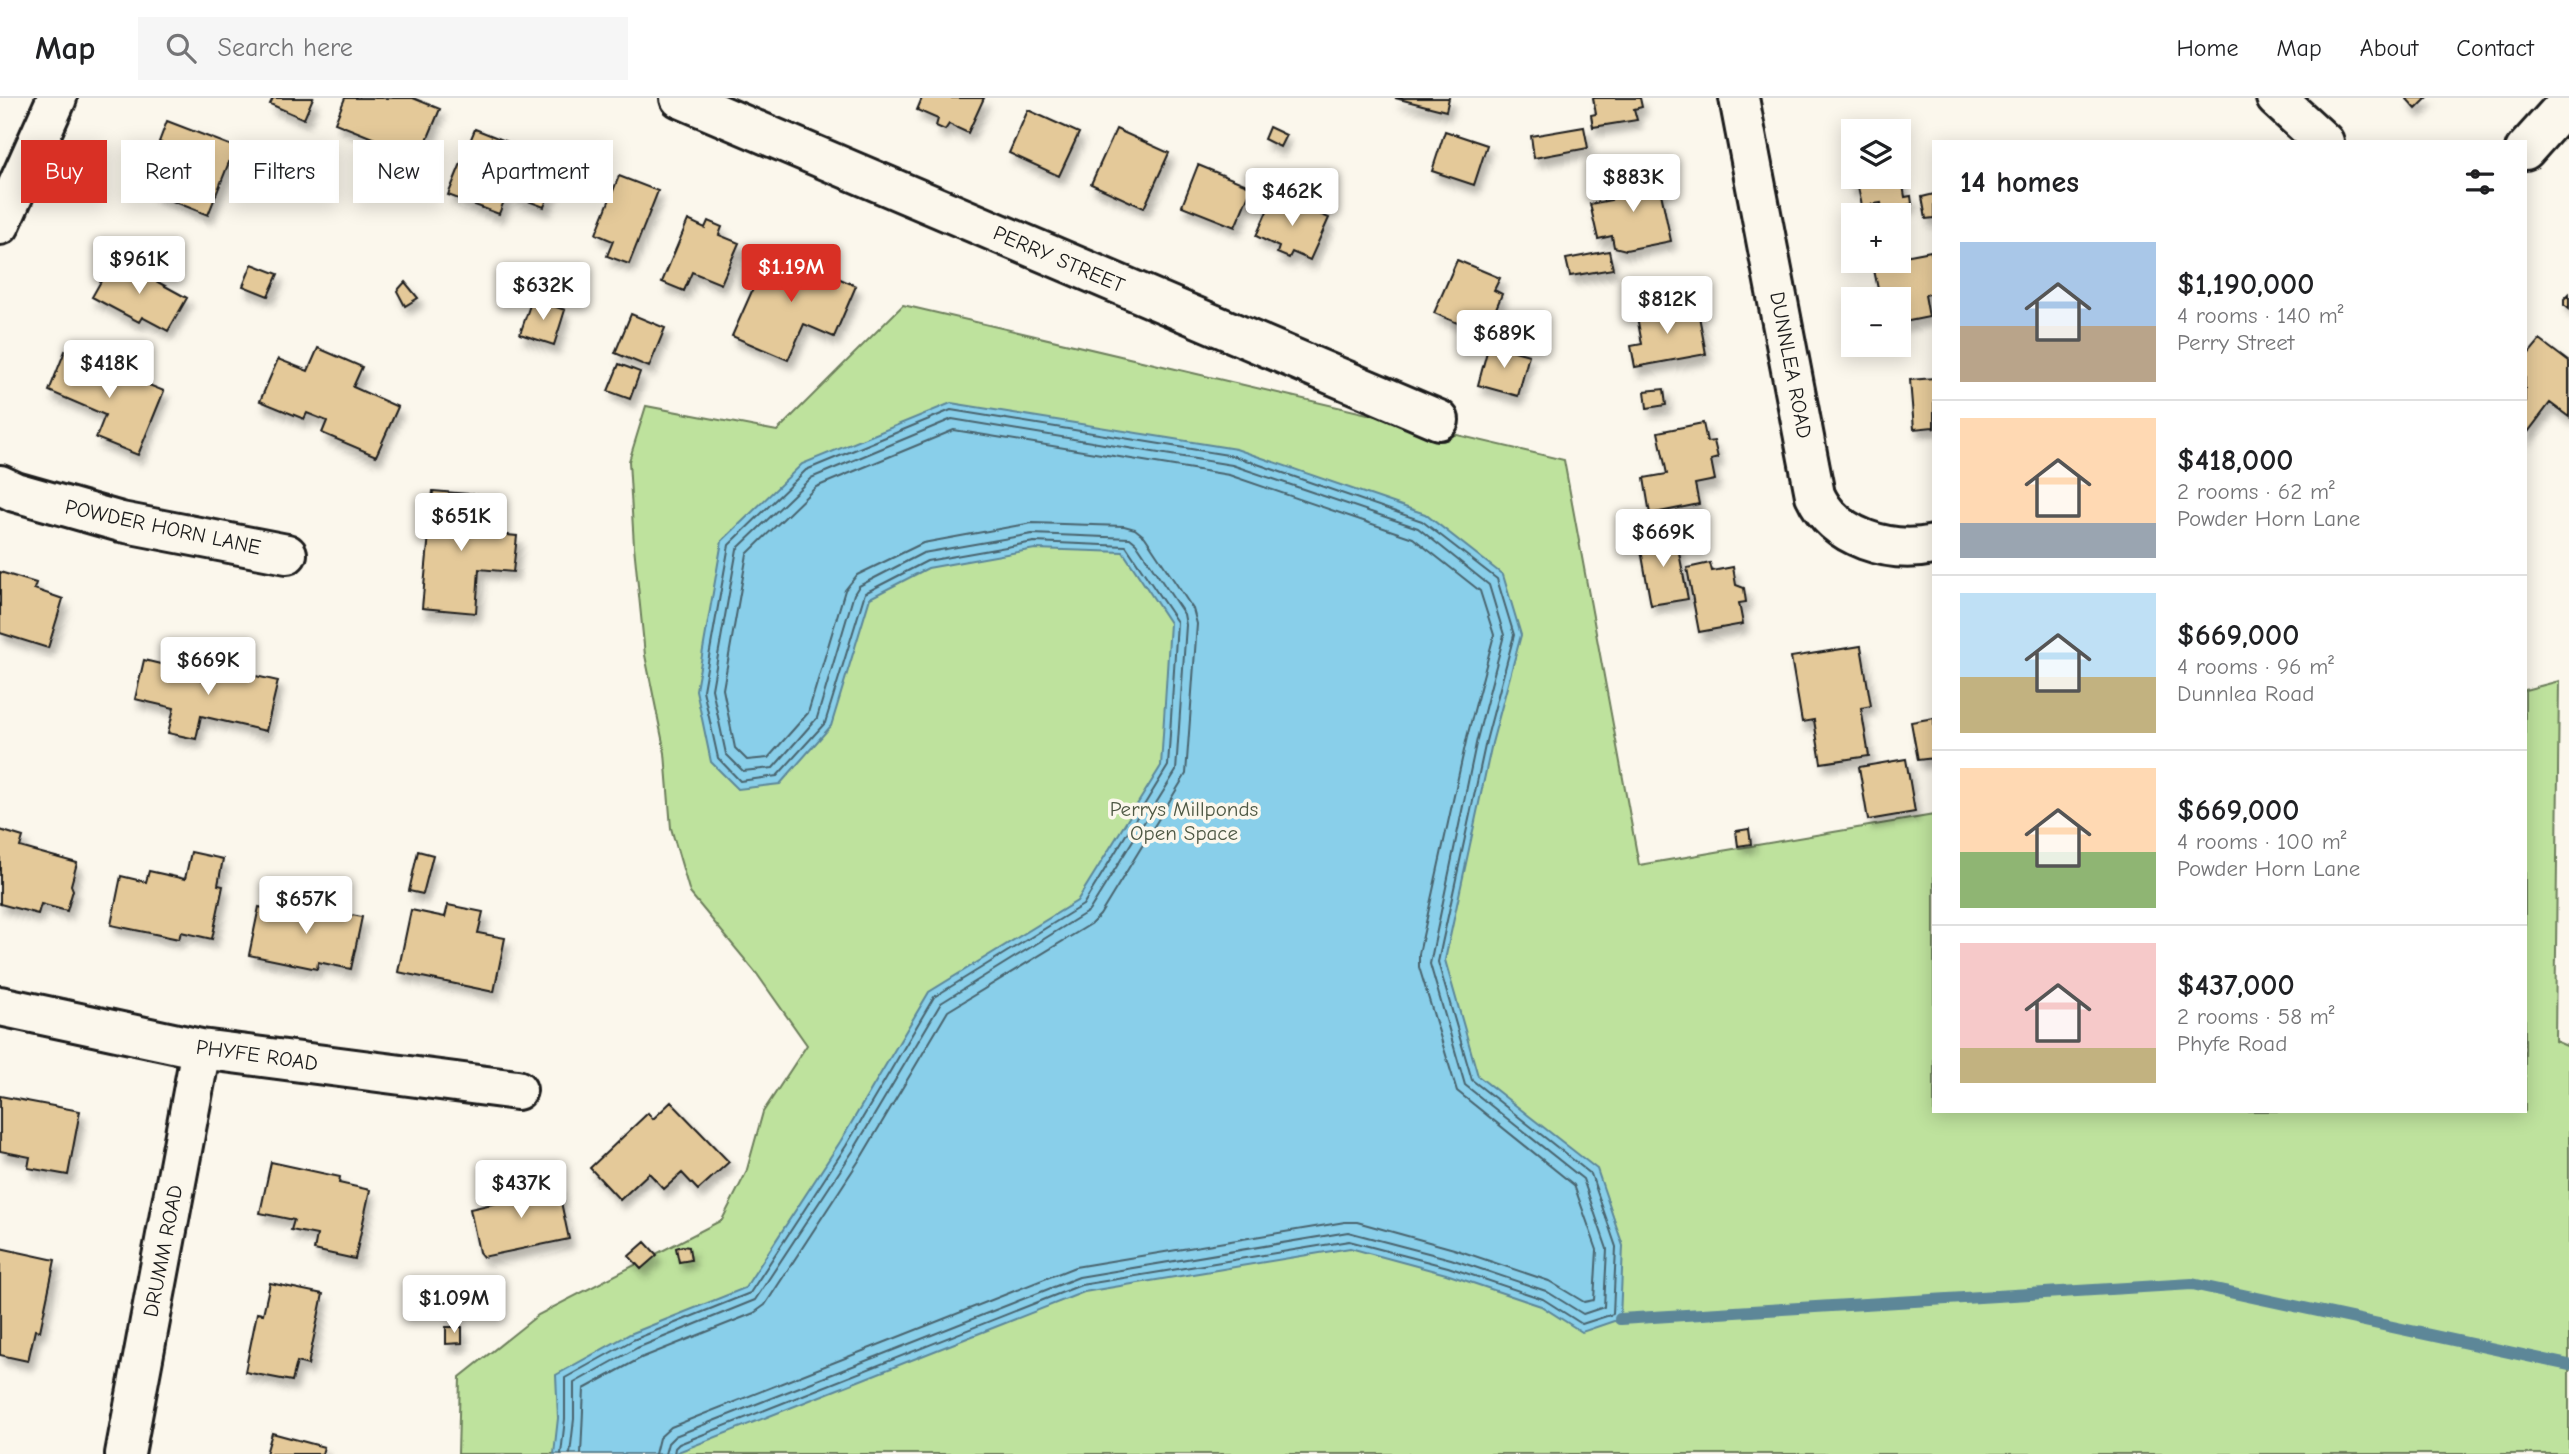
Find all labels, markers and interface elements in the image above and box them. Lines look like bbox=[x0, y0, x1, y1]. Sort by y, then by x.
search box bbox=[138, 17, 628, 80]
text: Map bbox=[35, 29, 96, 67]
icon: search bbox=[162, 29, 200, 67]
text: Search here bbox=[218, 33, 353, 63]
text: Home bbox=[2177, 34, 2238, 62]
text: Map bbox=[2276, 34, 2322, 62]
text: About bbox=[2360, 34, 2418, 62]
text: Contact bbox=[2456, 34, 2534, 62]
map controls bbox=[1841, 119, 1911, 357]
button: layers bbox=[1841, 119, 1911, 189]
chip: Buy bbox=[21, 140, 107, 203]
chip: Rent bbox=[121, 140, 215, 203]
chip: Filters bbox=[229, 140, 339, 203]
chip: New bbox=[353, 140, 444, 203]
chip: Apartment bbox=[458, 140, 613, 203]
pin: $883K bbox=[1584, 155, 1682, 214]
text: $883K bbox=[1602, 163, 1664, 190]
icon: filters bbox=[2461, 163, 2499, 201]
text: 14 homes bbox=[1960, 165, 2079, 200]
pin: $462K bbox=[1243, 169, 1341, 228]
text: $462K bbox=[1261, 177, 1323, 204]
button: + bbox=[1841, 203, 1911, 273]
street label: PERRY STREET bbox=[990, 221, 1128, 297]
pin: $961K bbox=[90, 236, 188, 296]
pin: $1.19M bbox=[734, 244, 848, 304]
text: $961K bbox=[109, 245, 169, 272]
text: $1.19M bbox=[758, 253, 824, 280]
pin: $632K bbox=[494, 262, 592, 322]
text: $1,190,000 bbox=[2177, 267, 2314, 302]
icon: home bbox=[2016, 270, 2100, 354]
text: $632K bbox=[512, 271, 574, 298]
pin: $812K bbox=[1618, 276, 1716, 336]
text: $812K bbox=[1637, 285, 1697, 312]
button: − bbox=[1841, 287, 1911, 357]
street label: DUNNLEA ROAD bbox=[1765, 290, 1817, 440]
text: 4 rooms · 140 m² bbox=[2177, 302, 2344, 329]
pin: $689K bbox=[1455, 310, 1553, 370]
text: $689K bbox=[1473, 319, 1535, 346]
text: Perry Street bbox=[2177, 329, 2294, 356]
pin: $418K bbox=[60, 341, 158, 400]
text: $418K bbox=[80, 349, 138, 376]
text: $418,000 bbox=[2177, 443, 2294, 478]
icon: home bbox=[2016, 446, 2100, 530]
text: 2 rooms · 62 m² bbox=[2177, 478, 2335, 505]
pin: $651K bbox=[412, 494, 510, 553]
street label: POWDER HORN LANE bbox=[63, 495, 263, 559]
text: $651K bbox=[431, 502, 491, 529]
text: Powder Horn Lane bbox=[2177, 505, 2360, 532]
pin: $669K bbox=[1614, 510, 1712, 569]
text: $669K bbox=[1632, 518, 1694, 545]
text: $669,000 bbox=[2177, 618, 2299, 653]
icon: home bbox=[2016, 621, 2100, 705]
pin: $669K bbox=[159, 638, 257, 697]
text: $669K bbox=[177, 646, 239, 673]
text: 4 rooms · 96 m² bbox=[2177, 653, 2334, 680]
text: Dunnlea Road bbox=[2177, 680, 2314, 707]
text: $669,000 bbox=[2177, 793, 2299, 828]
icon: home bbox=[2016, 796, 2100, 880]
park label: Perrys Millponds Open Space bbox=[1110, 797, 1258, 845]
text: 4 rooms · 100 m² bbox=[2177, 828, 2346, 855]
text: Powder Horn Lane bbox=[2177, 855, 2360, 882]
pin: $657K bbox=[257, 876, 355, 936]
text: $657K bbox=[275, 885, 337, 912]
text: $437,000 bbox=[2177, 968, 2295, 1003]
icon: home bbox=[2016, 971, 2100, 1055]
text: 2 rooms · 58 m² bbox=[2177, 1003, 2335, 1030]
text: Phyfe Road bbox=[2177, 1030, 2287, 1057]
street label: PHYFE ROAD bbox=[195, 1035, 319, 1075]
pin: $437K bbox=[472, 1160, 570, 1220]
text: $437K bbox=[491, 1169, 551, 1196]
street label: DRUMM ROAD bbox=[138, 1183, 188, 1319]
pin: $1.09M bbox=[397, 1276, 511, 1335]
text: $1.09M bbox=[419, 1284, 489, 1311]

